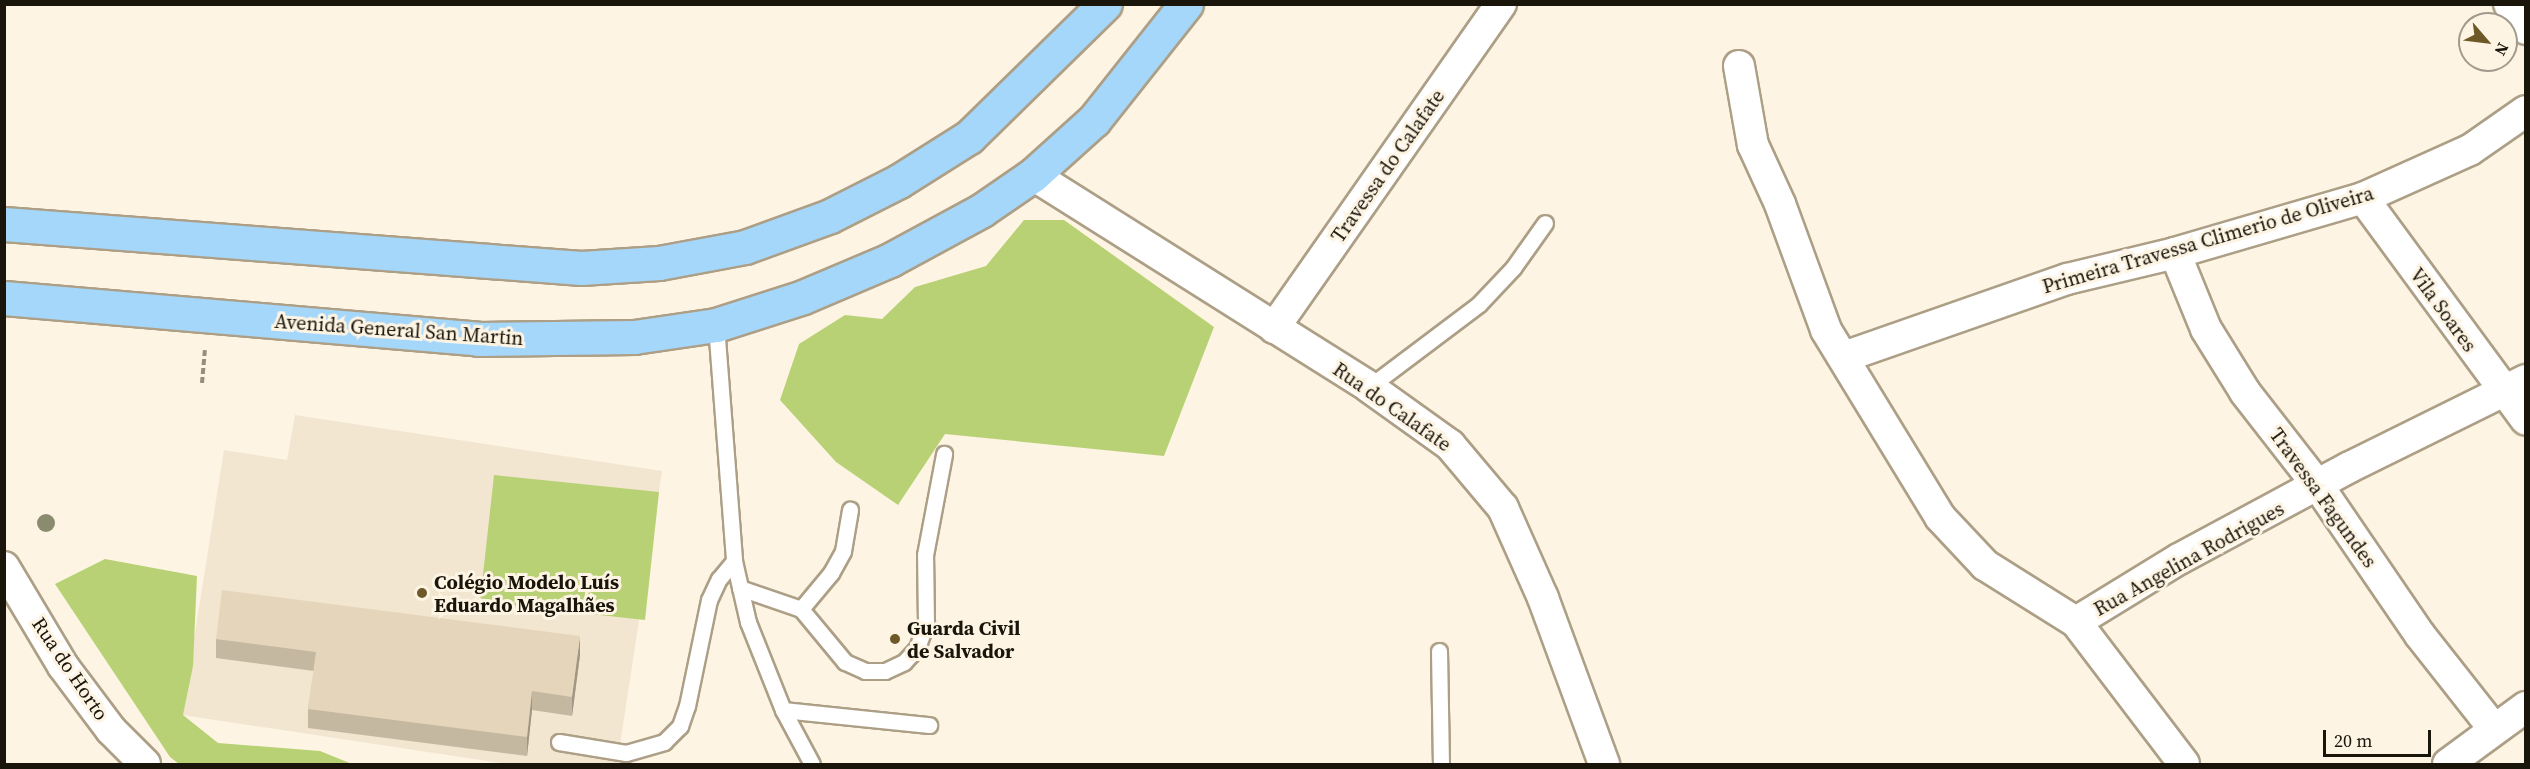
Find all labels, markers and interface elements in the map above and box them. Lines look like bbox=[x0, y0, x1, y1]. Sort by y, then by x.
north arrow bbox=[2458, 12, 2518, 72]
text: N bbox=[2490, 39, 2515, 60]
street label: Travessa do Calafate bbox=[1326, 85, 1450, 247]
street label: Primeira Travessa Climerio de Oliveira bbox=[2039, 181, 2377, 299]
street label: Vila Soares bbox=[2405, 263, 2481, 357]
street label: Avenida General San Martin bbox=[274, 309, 524, 351]
street label: Rua do Calafate bbox=[1328, 357, 1456, 457]
street label: Travessa Fagundes bbox=[2264, 424, 2382, 572]
street label: Rua Angelina Rodrigues bbox=[2090, 497, 2288, 621]
place label: Colégio Modelo Luís Eduardo Magalhães bbox=[434, 570, 619, 617]
marker: Colégio Modelo Luís Eduardo Magalhães bbox=[415, 586, 429, 600]
street label: Rua do Horto bbox=[27, 613, 113, 725]
place label: Guarda Civil de Salvador bbox=[907, 616, 1021, 663]
marker: Guarda Civil de Salvador bbox=[888, 632, 902, 646]
scale bar bbox=[2326, 718, 2434, 756]
text: 20 m bbox=[2334, 728, 2372, 753]

